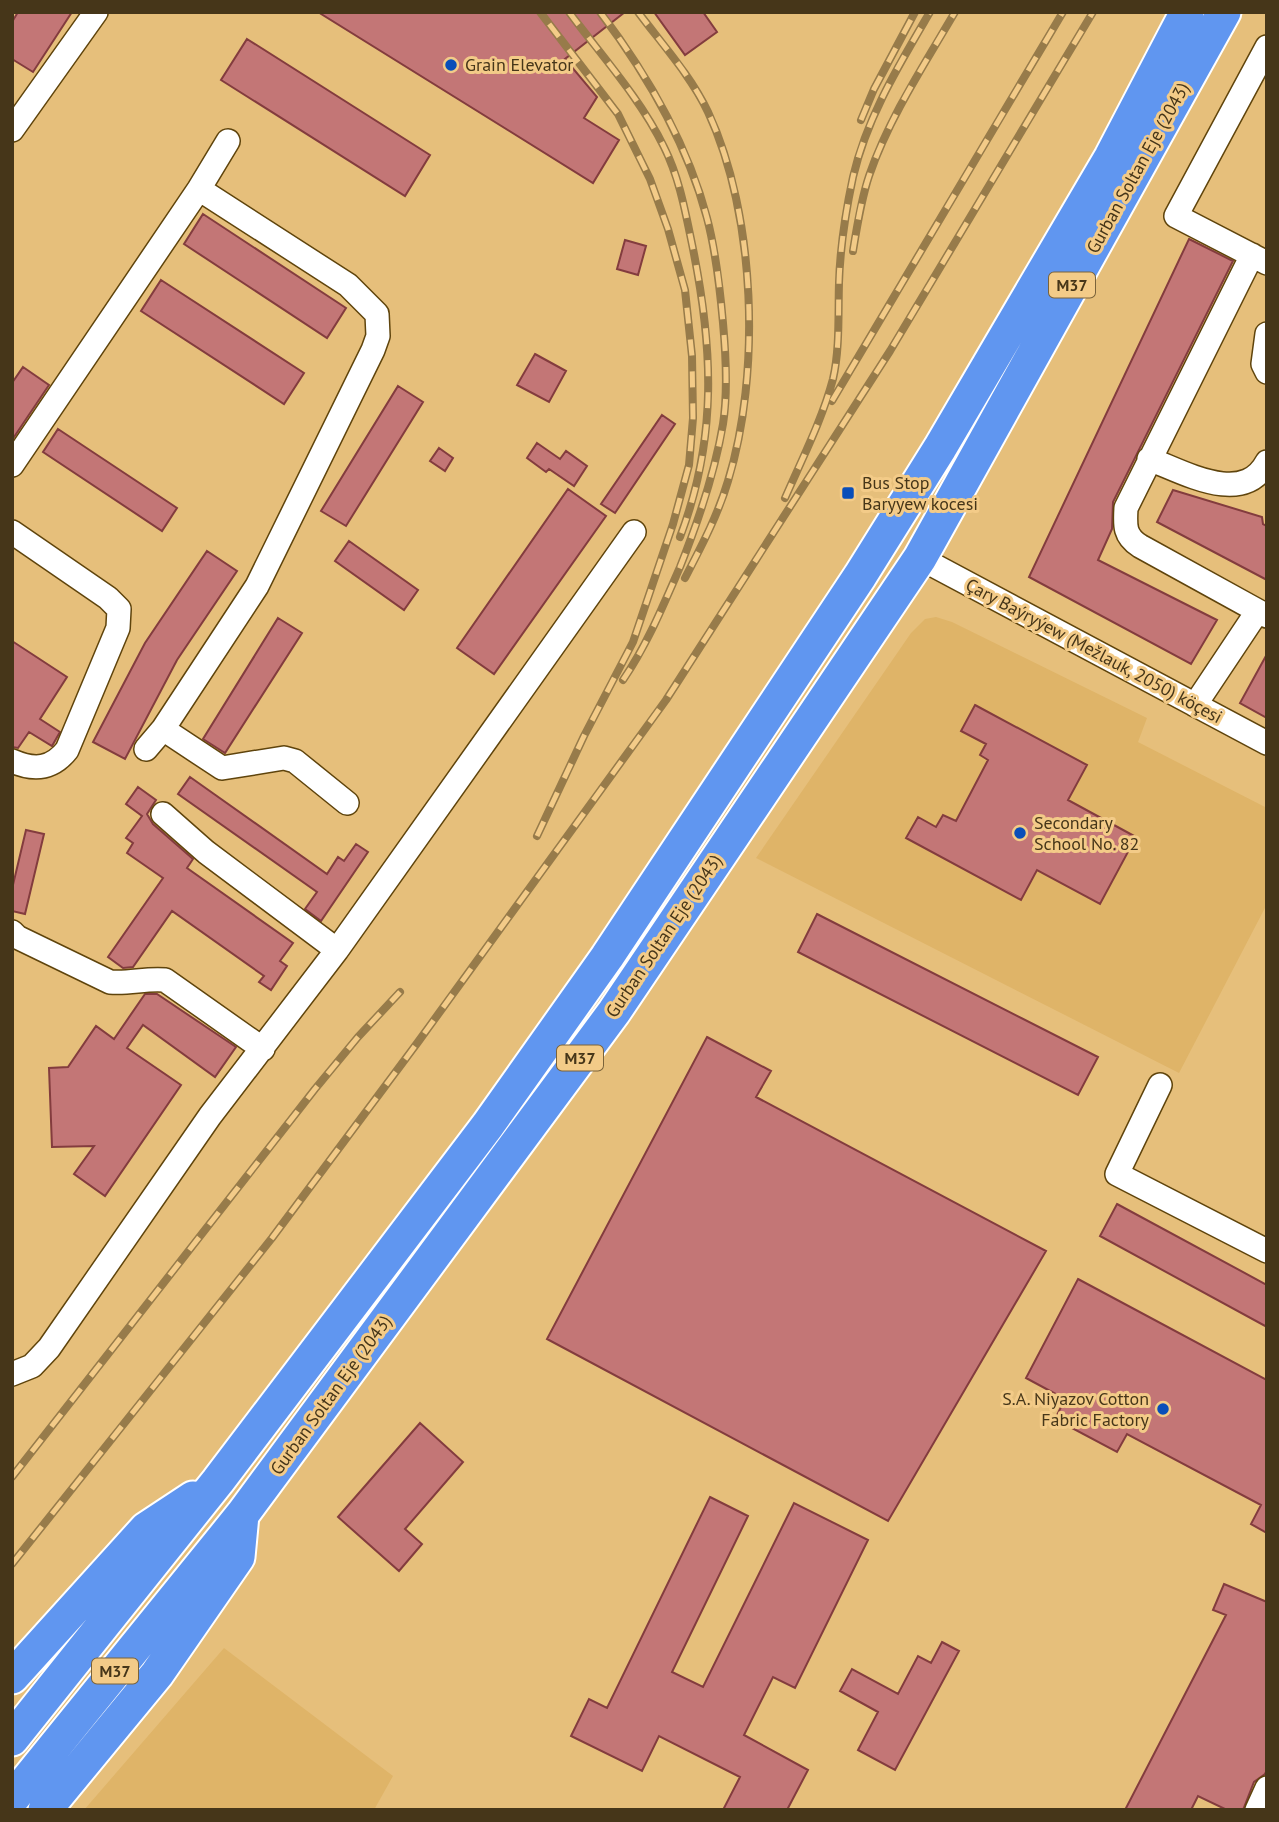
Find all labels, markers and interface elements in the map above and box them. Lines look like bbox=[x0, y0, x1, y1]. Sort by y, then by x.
place label: Grain Elevator bbox=[465, 53, 573, 76]
marker: Grain Elevator bbox=[443, 57, 459, 73]
street label: Gurban Soltan Eje (2043) bbox=[1081, 78, 1194, 257]
road number: M37 bbox=[1049, 272, 1095, 298]
place label: Bus Stop Baryyew kocesi bbox=[862, 471, 978, 515]
marker: Bus Stop Baryyew kocesi bbox=[840, 485, 856, 501]
street label: Çary Baýryýew (Mežlauk, 2050) köçesi bbox=[962, 573, 1227, 728]
place label: Secondary School No. 82 bbox=[1034, 811, 1139, 855]
marker: Secondary School No. 82 bbox=[1012, 825, 1028, 841]
street label: Gurban Soltan Eje (2043) bbox=[600, 850, 727, 1022]
road number: M37 bbox=[557, 1046, 603, 1070]
street label: Gurban Soltan Eje (2043) bbox=[265, 1310, 396, 1479]
place label: S.A. Niyazov Cotton Fabric Factory bbox=[1002, 1387, 1150, 1431]
marker: S.A. Niyazov Cotton Fabric Factory bbox=[1155, 1401, 1171, 1417]
road number: M37 bbox=[92, 1658, 138, 1684]

